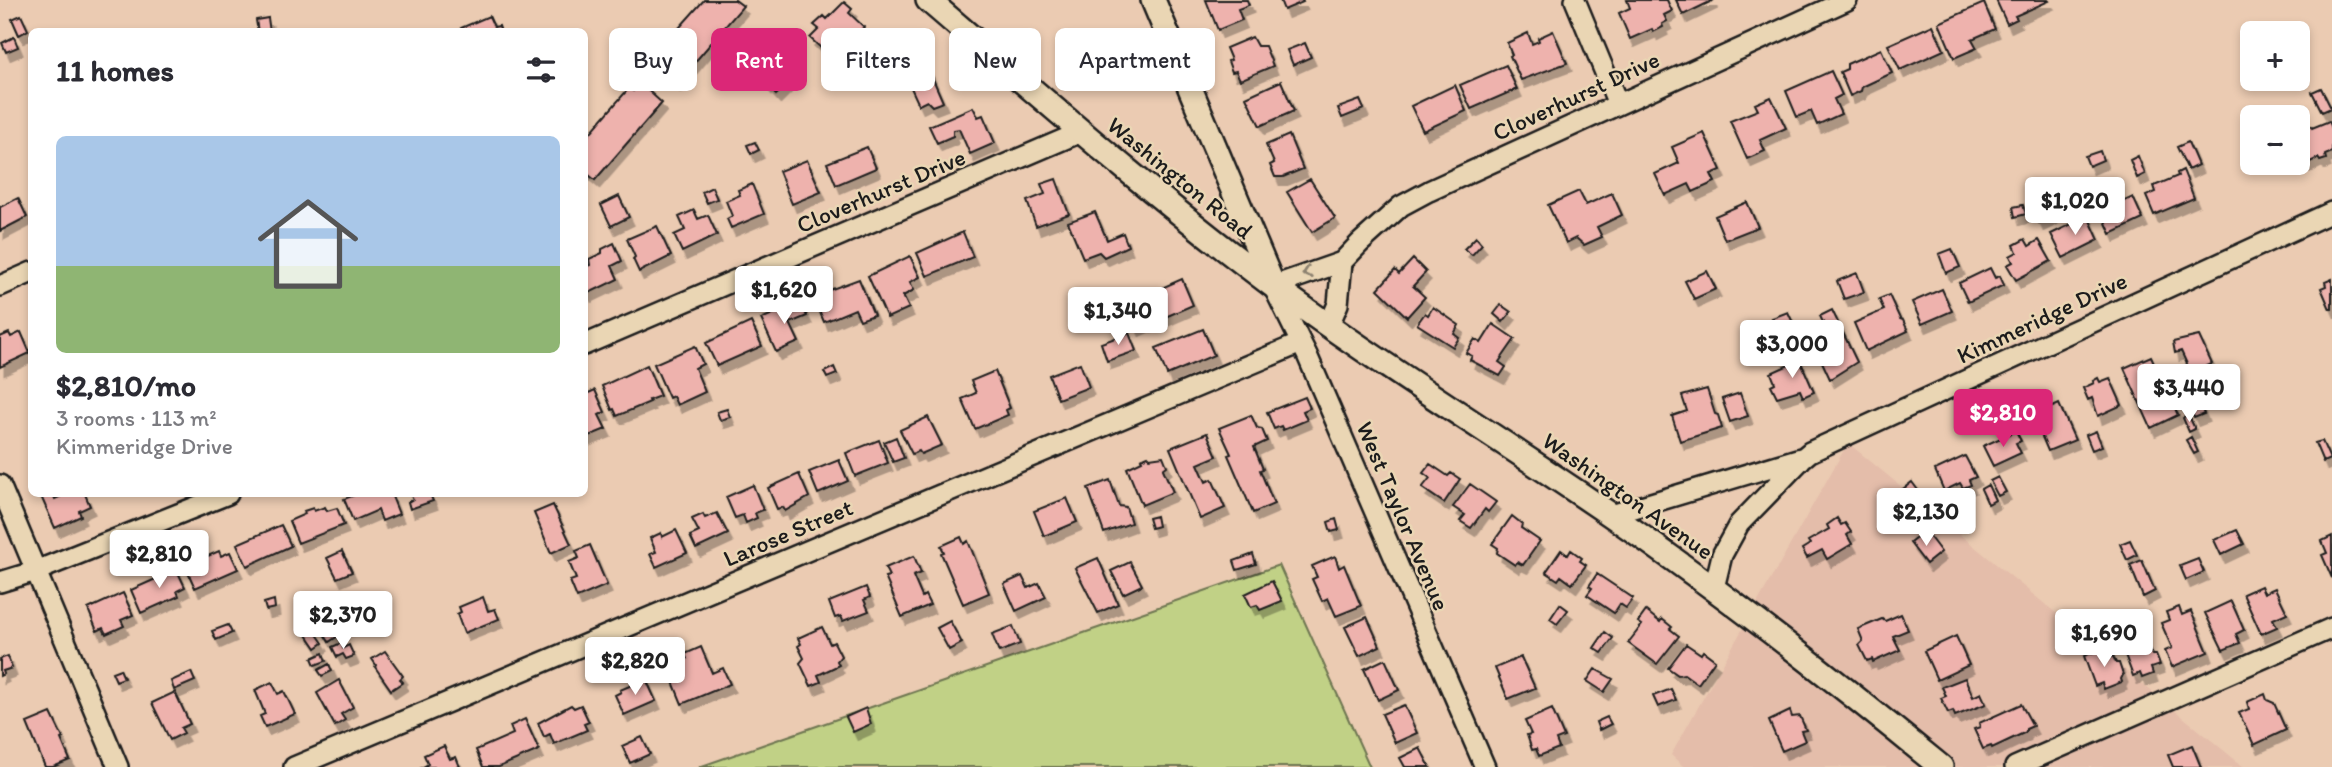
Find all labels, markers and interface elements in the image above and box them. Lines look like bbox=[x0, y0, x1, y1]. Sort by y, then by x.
map controls bbox=[2240, 21, 2310, 175]
button: + bbox=[2240, 21, 2310, 91]
chip: Buy bbox=[609, 28, 697, 91]
chip: Rent bbox=[711, 28, 807, 91]
chip: Filters bbox=[821, 28, 935, 91]
chip: New bbox=[949, 28, 1041, 91]
chip: Apartment bbox=[1055, 28, 1215, 91]
street label: Cloverhurst Drive bbox=[1488, 44, 1664, 147]
icon: filters bbox=[522, 51, 560, 89]
text: 11 homes bbox=[56, 52, 174, 89]
button: − bbox=[2240, 105, 2310, 175]
street label: Washington Road bbox=[1102, 110, 1259, 245]
street label: Cloverhurst Drive bbox=[792, 142, 970, 239]
pin: $1,020 bbox=[2018, 177, 2132, 237]
icon: home bbox=[245, 181, 371, 307]
text: $1,020 bbox=[2041, 186, 2109, 214]
one-way arrow bbox=[1302, 265, 1314, 279]
street label: Kimmeridge Drive bbox=[1952, 265, 2132, 370]
pin: $1,620 bbox=[727, 266, 841, 326]
text: $1,620 bbox=[751, 275, 817, 303]
pin: $1,340 bbox=[1061, 288, 1175, 347]
text: $1,340 bbox=[1084, 296, 1152, 324]
pin: $3,000 bbox=[1735, 320, 1849, 380]
text: $3,000 bbox=[1756, 329, 1828, 357]
pin: $3,440 bbox=[2132, 364, 2246, 424]
text: $2,810/mo bbox=[56, 367, 196, 404]
text: $3,440 bbox=[2153, 373, 2225, 401]
pin: $2,810 bbox=[1946, 390, 2060, 449]
text: $2,810 bbox=[1970, 398, 2036, 426]
text: 3 rooms · 113 m² bbox=[56, 404, 217, 432]
street label: West Taylor Avenue bbox=[1351, 417, 1456, 615]
street label: Washington Avenue bbox=[1537, 426, 1720, 566]
text: Kimmeridge Drive bbox=[56, 432, 233, 460]
pin: $2,130 bbox=[1869, 489, 1983, 548]
street label: Larose Street bbox=[719, 492, 857, 573]
text: $2,130 bbox=[1893, 497, 1959, 525]
pin: $2,810 bbox=[102, 530, 216, 590]
text: $2,810 bbox=[126, 539, 192, 567]
pin: $2,370 bbox=[286, 592, 400, 651]
text: $2,370 bbox=[309, 600, 377, 628]
pin: $1,690 bbox=[2047, 610, 2161, 669]
text: $1,690 bbox=[2071, 618, 2137, 646]
pin: $2,820 bbox=[578, 638, 692, 697]
text: $2,820 bbox=[601, 646, 669, 674]

